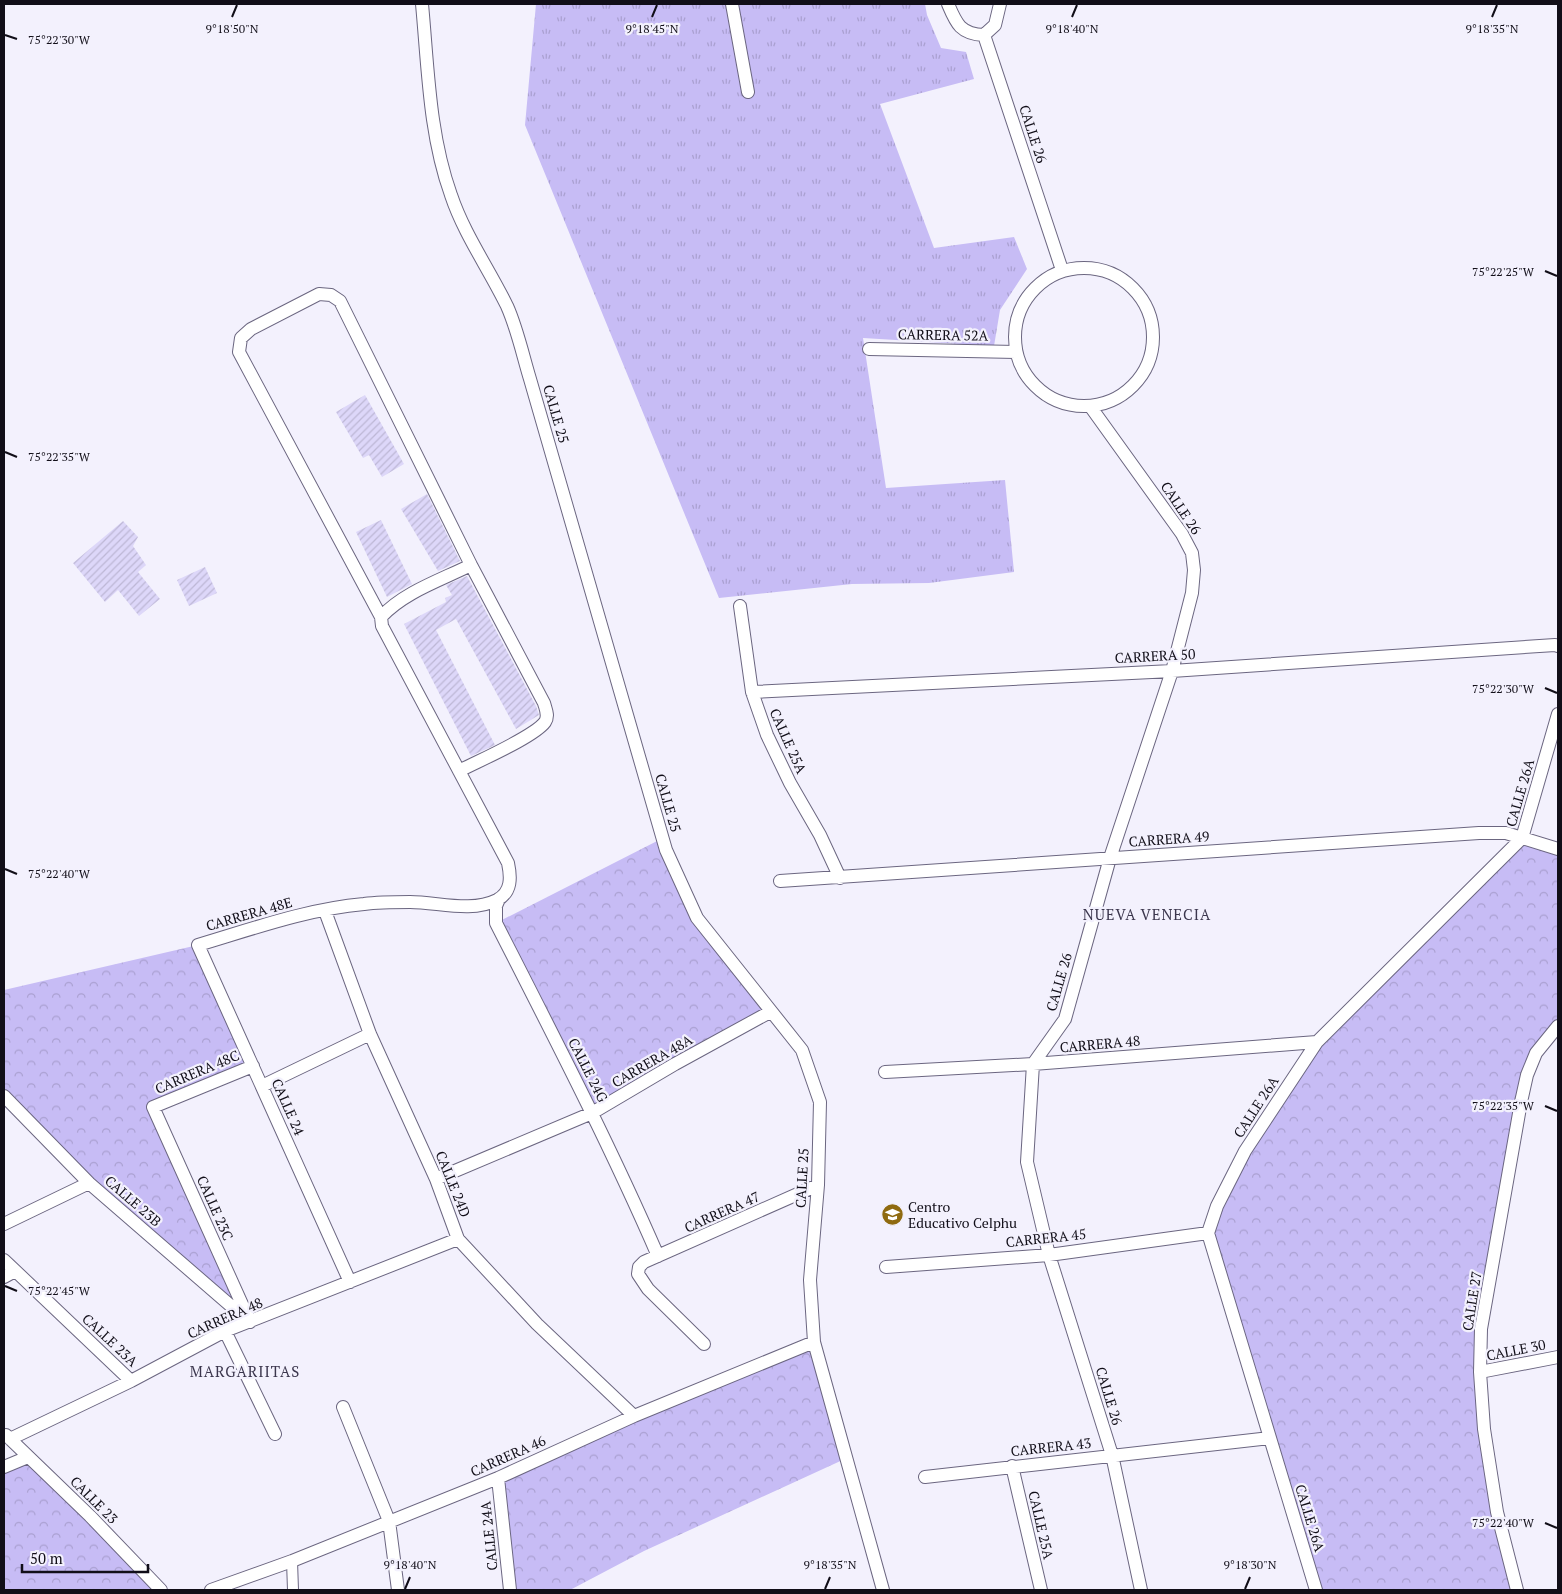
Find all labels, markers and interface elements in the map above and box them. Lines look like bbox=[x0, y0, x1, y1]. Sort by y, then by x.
text: 9°18'50"N bbox=[205, 21, 259, 36]
text: 9°18'45"N bbox=[625, 21, 679, 36]
text: 9°18'40"N bbox=[1045, 21, 1099, 36]
text: 9°18'35"N bbox=[1465, 21, 1519, 36]
text: 75°22'30"W bbox=[28, 32, 91, 47]
street label: CALLE 26 bbox=[1015, 102, 1052, 166]
text: 75°22'25"W bbox=[1472, 264, 1535, 279]
street label: CARRERA 52A bbox=[898, 324, 989, 345]
street label: CALLE 25 bbox=[539, 382, 574, 445]
text: 75°22'35"W bbox=[28, 449, 91, 464]
street label: CALLE 26 bbox=[1157, 477, 1206, 538]
street label: CARRERA 50 bbox=[1114, 644, 1196, 667]
text: 75°22'30"W bbox=[1472, 681, 1535, 696]
street label: CALLE 25A bbox=[766, 705, 811, 777]
street label: CALLE 26A bbox=[1501, 756, 1538, 829]
street label: CALLE 25 bbox=[651, 771, 686, 834]
street label: CARRERA 49 bbox=[1128, 826, 1210, 851]
text: 75°22'40"W bbox=[28, 866, 91, 881]
street label: CARRERA 48E bbox=[204, 892, 294, 935]
district label: NUEVA VENECIA bbox=[1083, 904, 1211, 924]
street label: CALLE 26 bbox=[1041, 950, 1076, 1013]
street label: CARRERA 48A bbox=[608, 1030, 696, 1091]
street label: CARRERA 48 bbox=[1059, 1031, 1141, 1056]
street label: CALLE 24G bbox=[564, 1034, 613, 1105]
street label: CARRERA 48C bbox=[152, 1045, 242, 1098]
street label: CALLE 26A bbox=[1229, 1072, 1283, 1141]
street label: CALLE 24 bbox=[268, 1075, 310, 1139]
text: 75°22'35"W bbox=[1472, 1098, 1535, 1113]
street label: CALLE 25 bbox=[790, 1147, 813, 1208]
street label: CALLE 24D bbox=[432, 1148, 475, 1220]
street label: CALLE 23B bbox=[101, 1171, 165, 1230]
street label: CALLE 23C bbox=[193, 1172, 238, 1243]
street label: CARRERA 47 bbox=[681, 1186, 763, 1237]
place label: Centro Educativo Celphu bbox=[908, 1197, 1017, 1232]
school or university icon: Centro Educativo Celphu bbox=[880, 1203, 904, 1227]
street label: CARRERA 45 bbox=[1005, 1224, 1087, 1251]
street label: CALLE 27 bbox=[1457, 1270, 1486, 1332]
text: 75°22'45"W bbox=[28, 1283, 91, 1298]
street label: CARRERA 48 bbox=[184, 1292, 266, 1343]
street label: CALLE 23A bbox=[78, 1309, 143, 1371]
street label: CALLE 30 bbox=[1485, 1334, 1547, 1365]
district label: MARGARIITAS bbox=[190, 1361, 300, 1381]
street label: CALLE 26 bbox=[1092, 1364, 1128, 1428]
street label: CARRERA 46 bbox=[467, 1430, 549, 1481]
street label: CARRERA 43 bbox=[1010, 1433, 1092, 1460]
street label: CALLE 23 bbox=[66, 1472, 122, 1528]
street label: CALLE 26A bbox=[1291, 1482, 1330, 1554]
street label: CALLE 25A bbox=[1024, 1489, 1059, 1561]
street label: CALLE 24A bbox=[475, 1500, 502, 1572]
text: 75°22'40"W bbox=[1472, 1515, 1535, 1530]
scale bar bbox=[22, 1542, 149, 1574]
text: 50 m bbox=[30, 1548, 63, 1568]
text: 9°18'40"N bbox=[383, 1557, 437, 1572]
text: 9°18'35"N bbox=[803, 1557, 857, 1572]
text: 9°18'30"N bbox=[1223, 1557, 1277, 1572]

